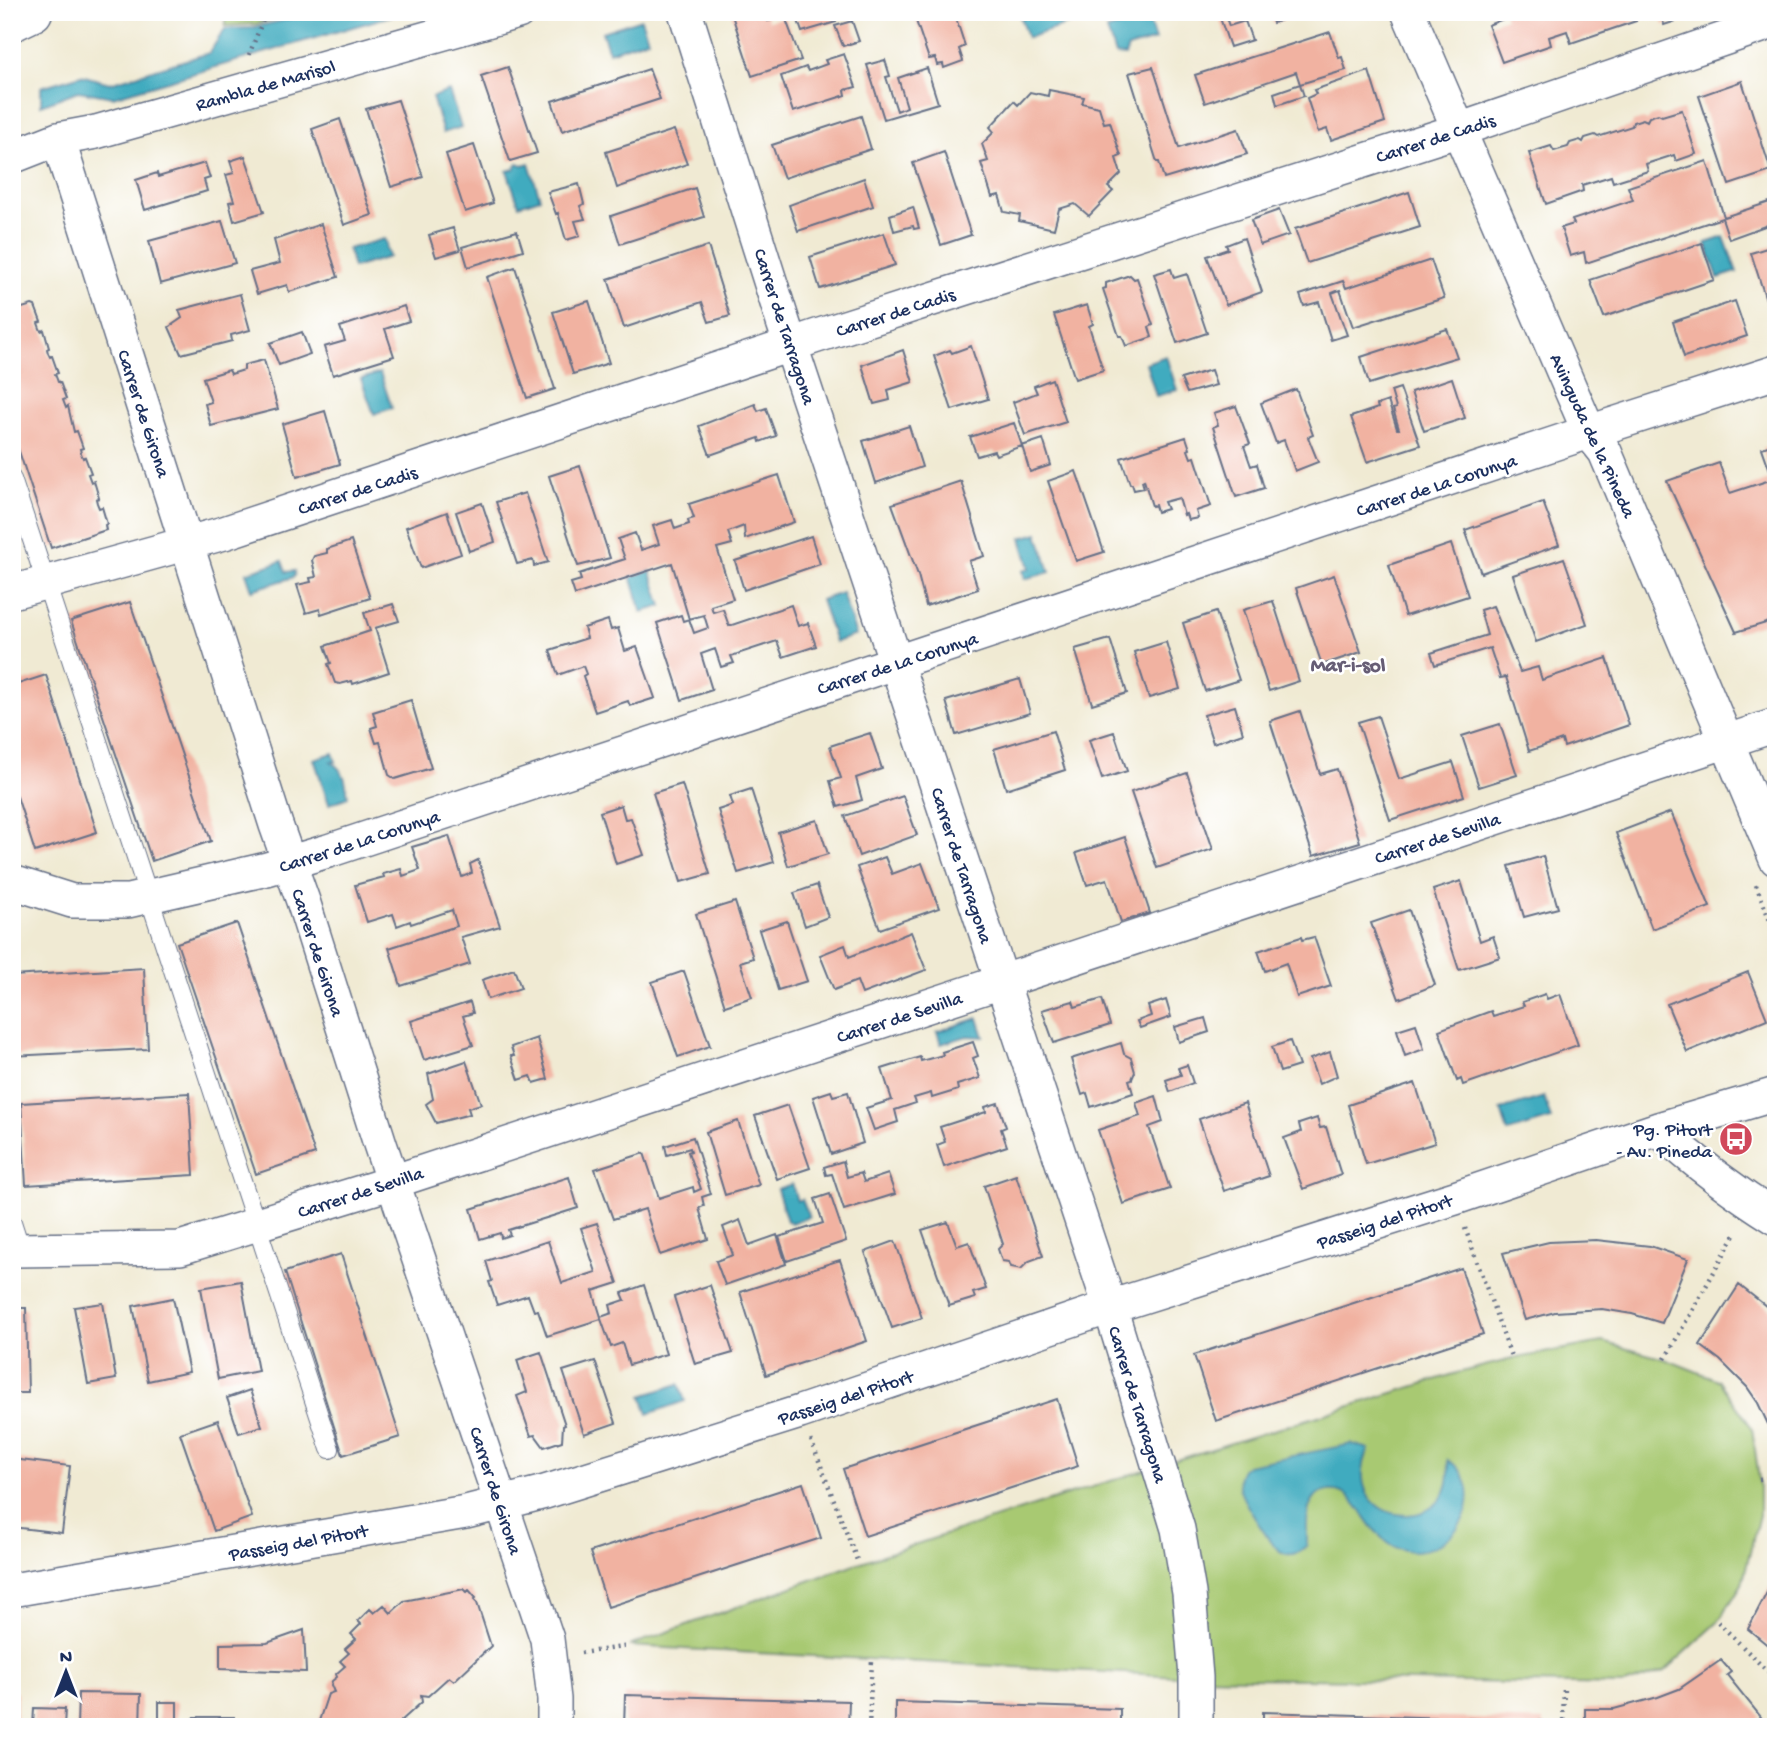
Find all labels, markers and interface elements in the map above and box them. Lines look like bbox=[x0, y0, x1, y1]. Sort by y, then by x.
street label: Rambla de Marisol bbox=[193, 56, 338, 118]
street label: Carrer de Cadis bbox=[1374, 110, 1499, 170]
street label: Carrer de Tarragona bbox=[747, 246, 819, 409]
street label: Carrer de Cadis bbox=[834, 284, 959, 344]
street label: Carrer de Girona bbox=[110, 347, 174, 482]
street label: Avinguda de la Pineda bbox=[1543, 351, 1640, 524]
street label: Carrer de La Corunya bbox=[1354, 450, 1522, 524]
street label: Carrer de Cadis bbox=[296, 462, 421, 522]
street label: Carrer de La Corunya bbox=[815, 628, 983, 702]
district label: Mar-i-sol bbox=[1311, 655, 1386, 680]
street label: Carrer de Tarragona bbox=[924, 785, 996, 948]
street label: Carrer de La Corunya bbox=[277, 806, 445, 880]
street label: Carrer de Sevilla bbox=[1372, 809, 1505, 871]
street label: Carrer de Girona bbox=[284, 886, 348, 1021]
street label: Carrer de Sevilla bbox=[834, 988, 967, 1050]
place label: Pg. Pitort - Av. Pineda bbox=[1616, 1120, 1714, 1165]
bus stop icon: Pg. Pitort - Av. Pineda bbox=[1717, 1120, 1755, 1158]
street label: Carrer de Sevilla bbox=[295, 1163, 428, 1225]
street label: Passeig del Pitort bbox=[1314, 1190, 1458, 1256]
street label: Carrer de Tarragona bbox=[1101, 1324, 1171, 1488]
street label: Passeig del Pitort bbox=[775, 1366, 919, 1432]
street label: Carrer de Girona bbox=[462, 1424, 526, 1559]
street label: Passeig del Pitort bbox=[226, 1521, 372, 1568]
north arrow bbox=[32, 1638, 102, 1708]
text: N bbox=[60, 1647, 72, 1670]

